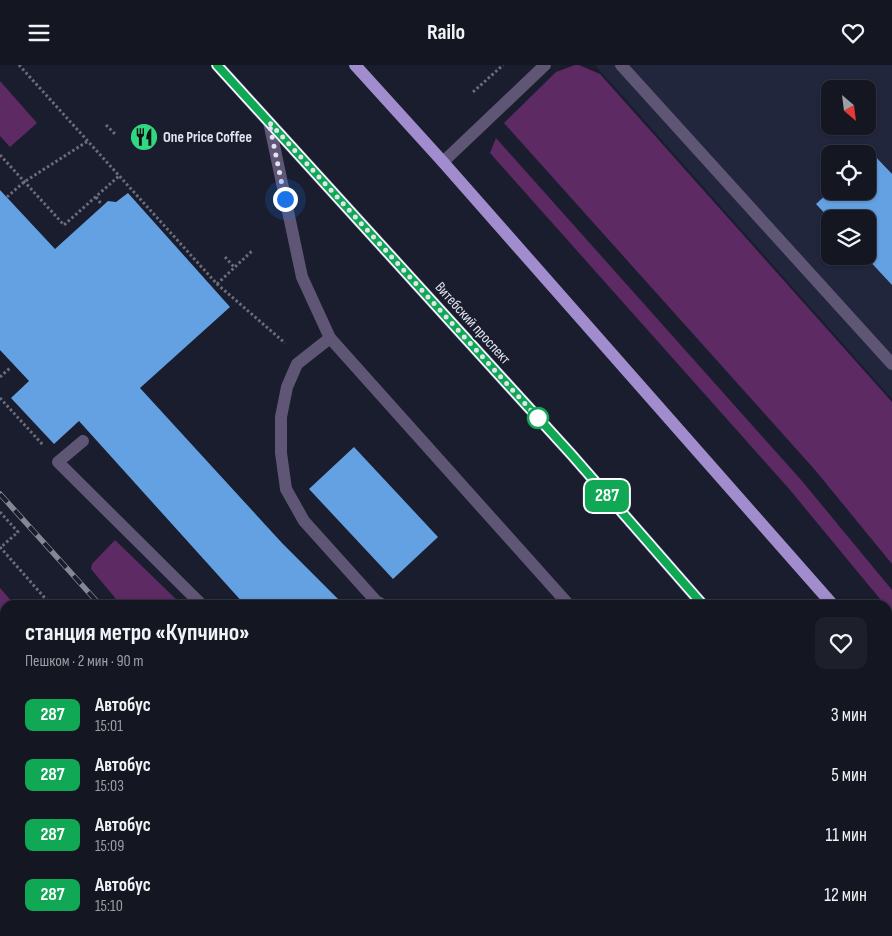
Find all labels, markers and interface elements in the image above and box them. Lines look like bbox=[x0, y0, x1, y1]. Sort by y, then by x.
icon: menu bbox=[25, 19, 53, 47]
text: Railo bbox=[427, 19, 465, 46]
icon: heart bbox=[839, 19, 867, 47]
north arrow bbox=[821, 80, 876, 135]
map controls bbox=[821, 80, 876, 265]
restaurant icon: One Price Coffee bbox=[129, 122, 159, 152]
place label: One Price Coffee bbox=[163, 128, 252, 147]
button: locate bbox=[821, 145, 876, 200]
your location bbox=[273, 187, 298, 212]
button: layers bbox=[821, 210, 876, 265]
street label: Витебский проспект bbox=[431, 278, 515, 368]
unlabelled marker bbox=[527, 407, 549, 429]
line badge: 287 bbox=[578, 480, 636, 512]
text: 287 bbox=[595, 485, 619, 506]
button: heart bbox=[815, 617, 867, 669]
text: станция метро «Купчино» bbox=[25, 618, 250, 647]
text: Пешком · 2 мин · 90 m bbox=[25, 652, 143, 671]
text: Автобус bbox=[95, 694, 151, 717]
text: 287 bbox=[40, 704, 65, 725]
text: 3 мин bbox=[831, 704, 867, 727]
text: 15:01 bbox=[95, 717, 123, 736]
text: Автобус bbox=[95, 754, 151, 777]
text: 287 bbox=[40, 764, 65, 785]
text: 5 мин bbox=[831, 764, 867, 787]
text: 15:03 bbox=[95, 777, 124, 796]
text: Автобус bbox=[95, 814, 151, 837]
text: 287 bbox=[40, 824, 65, 845]
text: 11 мин bbox=[826, 824, 867, 847]
text: 15:09 bbox=[95, 837, 124, 856]
text: Автобус bbox=[95, 874, 151, 897]
text: 287 bbox=[40, 884, 65, 905]
text: 12 мин bbox=[824, 884, 867, 907]
text: 15:10 bbox=[95, 897, 123, 916]

